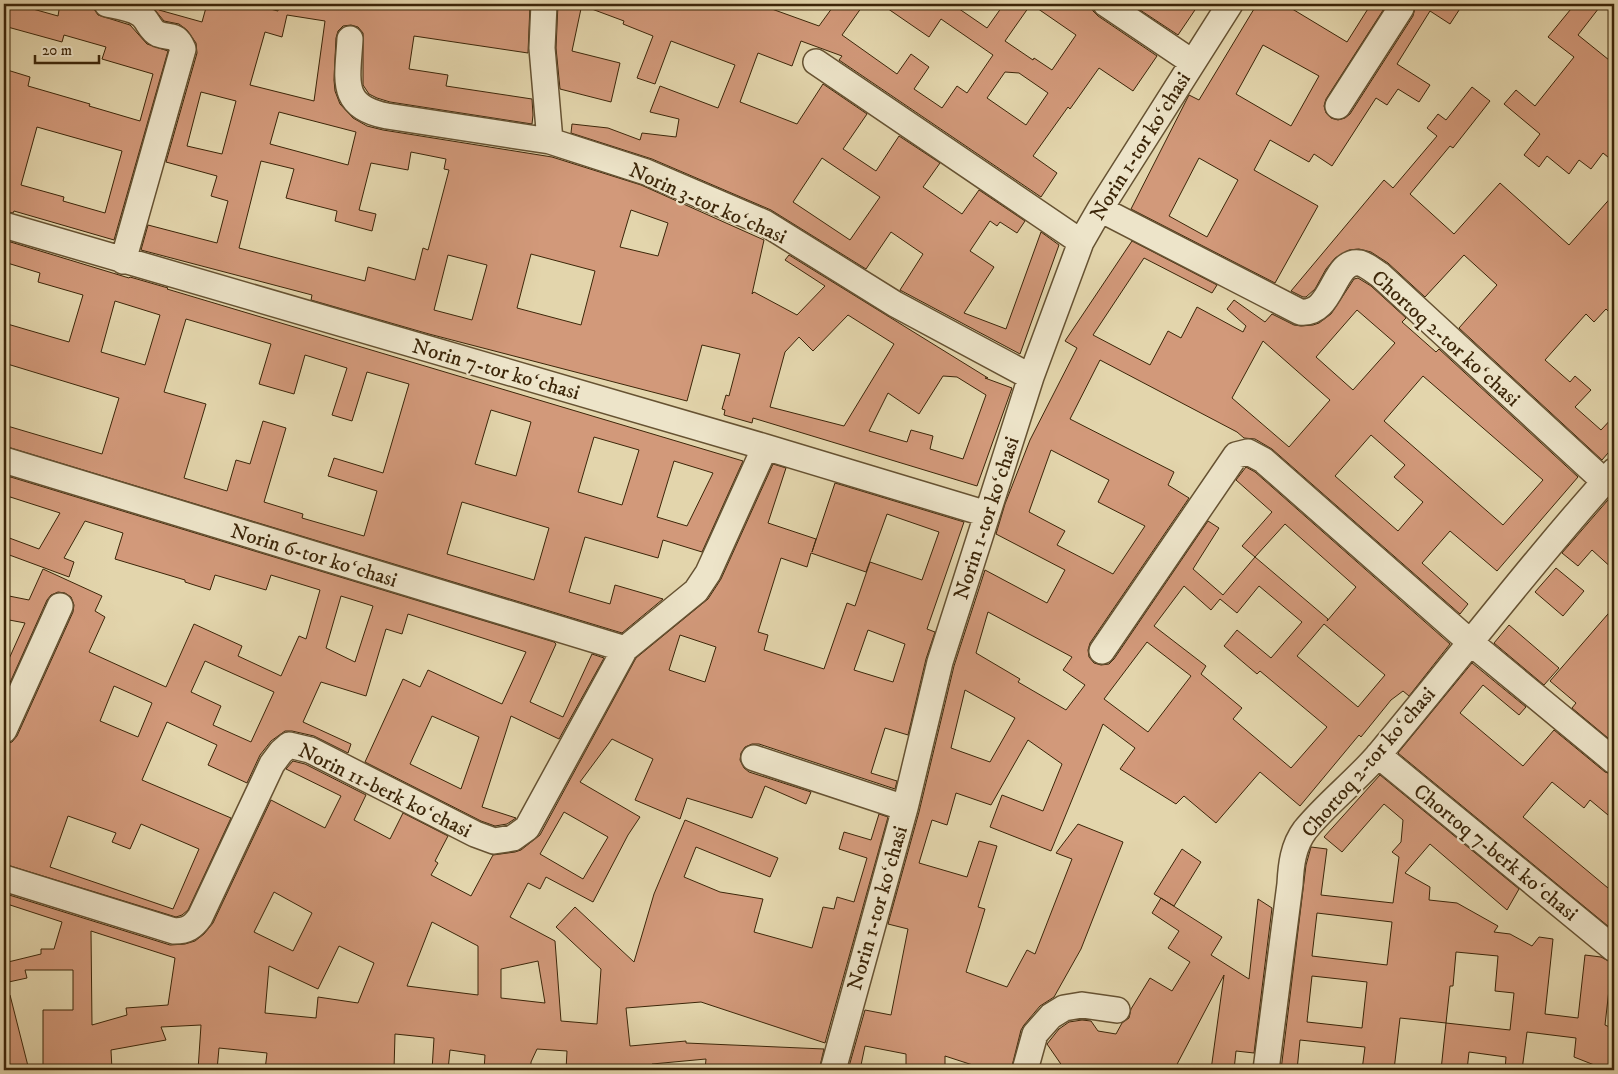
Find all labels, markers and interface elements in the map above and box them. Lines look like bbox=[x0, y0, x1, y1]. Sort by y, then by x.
scale bar bbox=[35, 32, 99, 64]
text: 20 m bbox=[42, 41, 72, 60]
street label: Norin 1-tor koʻchasi bbox=[1085, 68, 1197, 225]
street label: Norin 3-tor koʻchasi bbox=[625, 157, 791, 250]
street label: Chortoq 2-tor koʻchasi bbox=[1365, 265, 1525, 412]
street label: Norin 7-tor koʻchasi bbox=[409, 334, 583, 406]
street label: Norin 1-tor koʻchasi bbox=[948, 434, 1026, 603]
street label: Norin 6-tor koʻchasi bbox=[227, 518, 400, 594]
street label: Chortoq 2-tor koʻchasi bbox=[1296, 682, 1441, 843]
street label: Norin 11-berk koʻchasi bbox=[294, 738, 475, 844]
street label: Chortoq 7-berk koʻchasi bbox=[1408, 778, 1583, 927]
street label: Norin 1-tor koʻchasi bbox=[842, 823, 914, 994]

